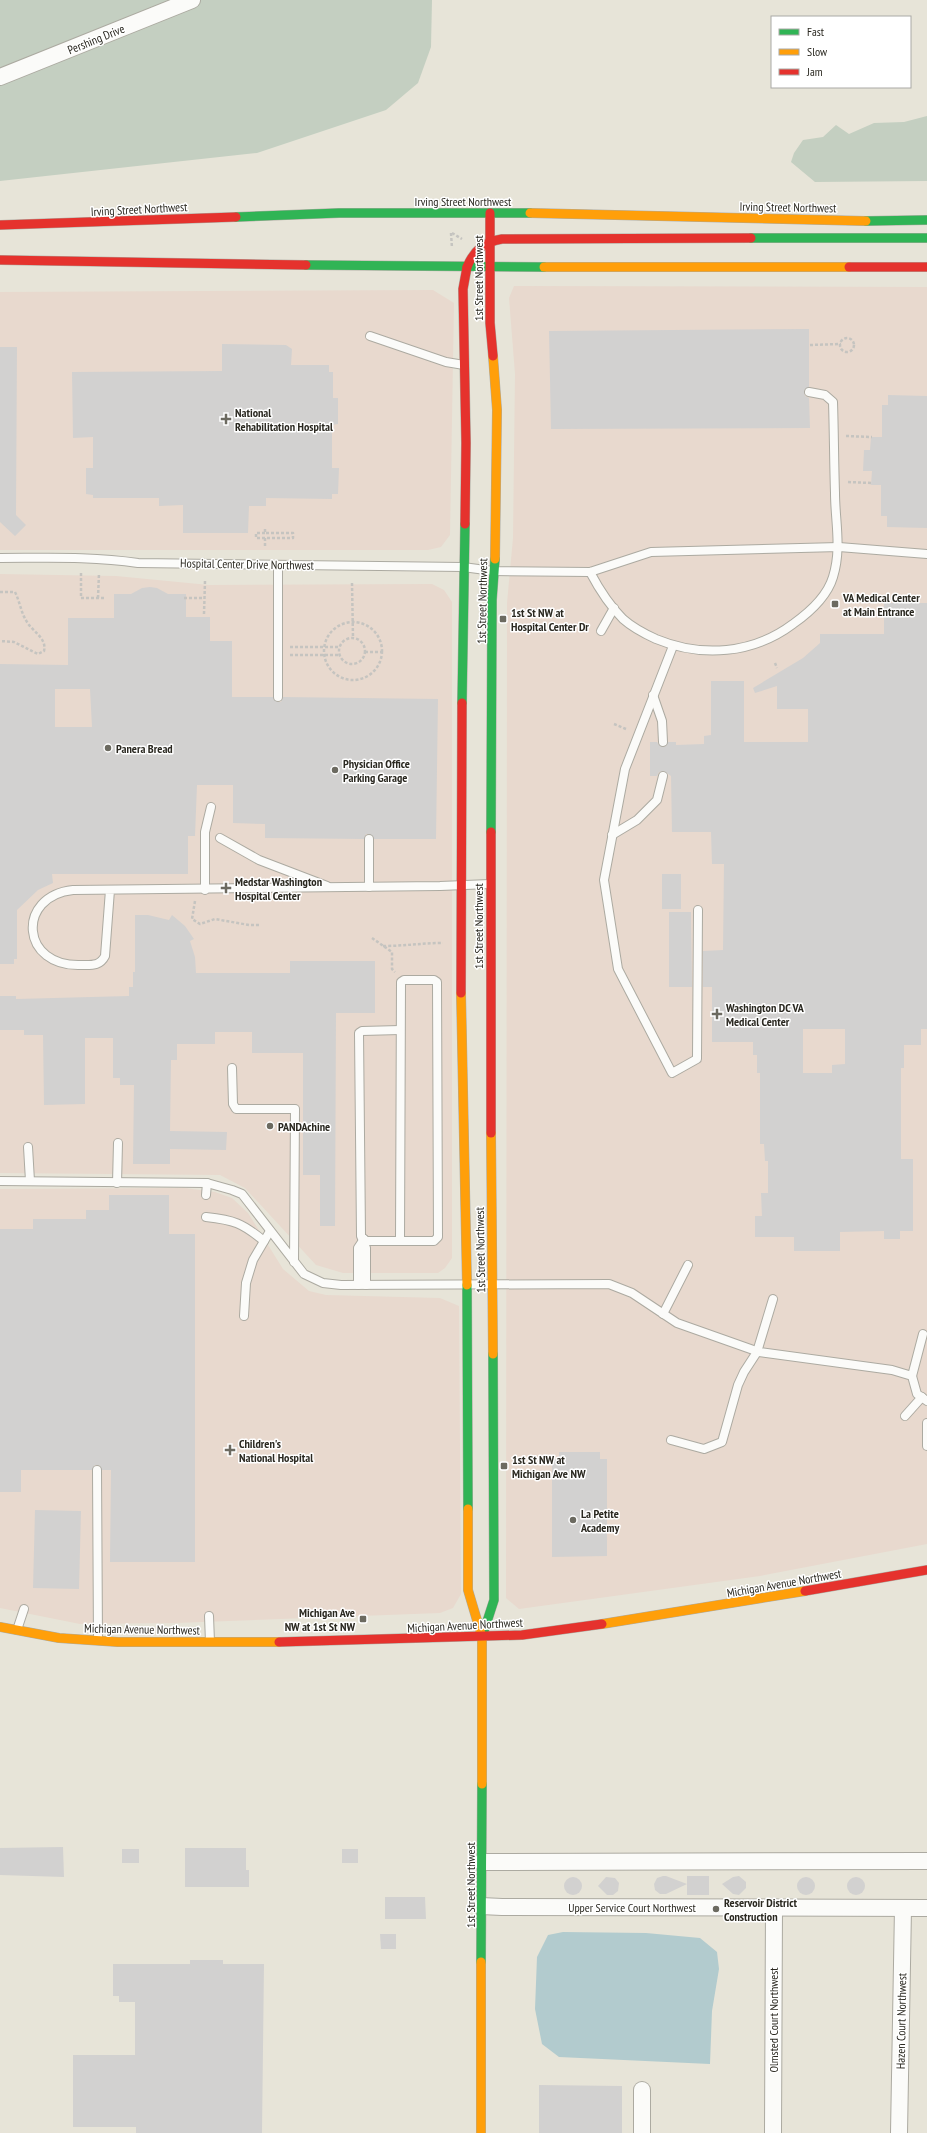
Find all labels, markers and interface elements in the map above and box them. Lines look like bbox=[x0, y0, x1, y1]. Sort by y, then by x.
legend bbox=[771, 16, 911, 88]
street label: Pershing Drive bbox=[65, 21, 127, 57]
text: Fast bbox=[807, 24, 825, 39]
text: Slow bbox=[807, 44, 828, 59]
text: Jam bbox=[806, 64, 823, 79]
street label: Irving Street Northwest bbox=[415, 194, 512, 209]
street label: Irving Street Northwest bbox=[90, 199, 188, 219]
street label: Irving Street Northwest bbox=[739, 199, 837, 215]
street label: 1st Street Northwest bbox=[471, 234, 486, 321]
place label: National Rehabilitation Hospital bbox=[235, 405, 333, 434]
marker: National Rehabilitation Hospital bbox=[220, 413, 232, 425]
street label: Hospital Center Drive Northwest bbox=[180, 555, 315, 573]
street label: 1st Street Northwest bbox=[474, 557, 490, 644]
place label: VA Medical Center at Main Entrance bbox=[842, 590, 920, 619]
marker: VA Medical Center at Main Entrance bbox=[830, 599, 840, 609]
place label: 1st St NW at Hospital Center Dr bbox=[511, 605, 589, 634]
marker: 1st St NW at Hospital Center Dr bbox=[498, 614, 508, 624]
place label: Panera Bread bbox=[116, 741, 173, 756]
marker: Panera Bread bbox=[103, 743, 113, 753]
place label: Physician Office Parking Garage bbox=[343, 756, 410, 785]
marker: Physician Office Parking Garage bbox=[330, 765, 340, 775]
place label: Medstar Washington Hospital Center bbox=[235, 874, 322, 903]
marker: Medstar Washington Hospital Center bbox=[220, 882, 232, 894]
street label: 1st Street Northwest bbox=[471, 882, 486, 969]
place label: Washington DC VA Medical Center bbox=[725, 1000, 805, 1029]
marker: Washington DC VA Medical Center bbox=[711, 1008, 723, 1020]
place label: PANDAchine bbox=[278, 1119, 330, 1134]
marker: PANDAchine bbox=[265, 1121, 275, 1131]
street label: 1st Street Northwest bbox=[472, 1206, 488, 1293]
place label: Children's National Hospital bbox=[239, 1436, 313, 1465]
marker: Children's National Hospital bbox=[224, 1444, 236, 1456]
place label: 1st St NW at Michigan Ave NW bbox=[512, 1452, 586, 1481]
marker: 1st St NW at Michigan Ave NW bbox=[499, 1461, 509, 1471]
place label: La Petite Academy bbox=[580, 1506, 619, 1535]
marker: La Petite Academy bbox=[568, 1515, 578, 1525]
street label: Michigan Avenue Northwest bbox=[726, 1565, 843, 1600]
place label: Michigan Ave NW at 1st St NW bbox=[285, 1605, 355, 1634]
marker: Michigan Ave NW at 1st St NW bbox=[358, 1614, 368, 1624]
street label: Michigan Avenue Northwest bbox=[407, 1614, 524, 1636]
street label: Michigan Avenue Northwest bbox=[84, 1620, 201, 1638]
street label: 1st Street Northwest bbox=[463, 1841, 478, 1928]
place label: Reservoir District Construction bbox=[724, 1895, 798, 1924]
street label: Upper Service Court Northwest bbox=[568, 1900, 697, 1915]
marker: Reservoir District Construction bbox=[711, 1904, 721, 1914]
street label: Olmsted Court Northwest bbox=[766, 1967, 781, 2073]
street label: Hazen Court Northwest bbox=[893, 1972, 909, 2069]

